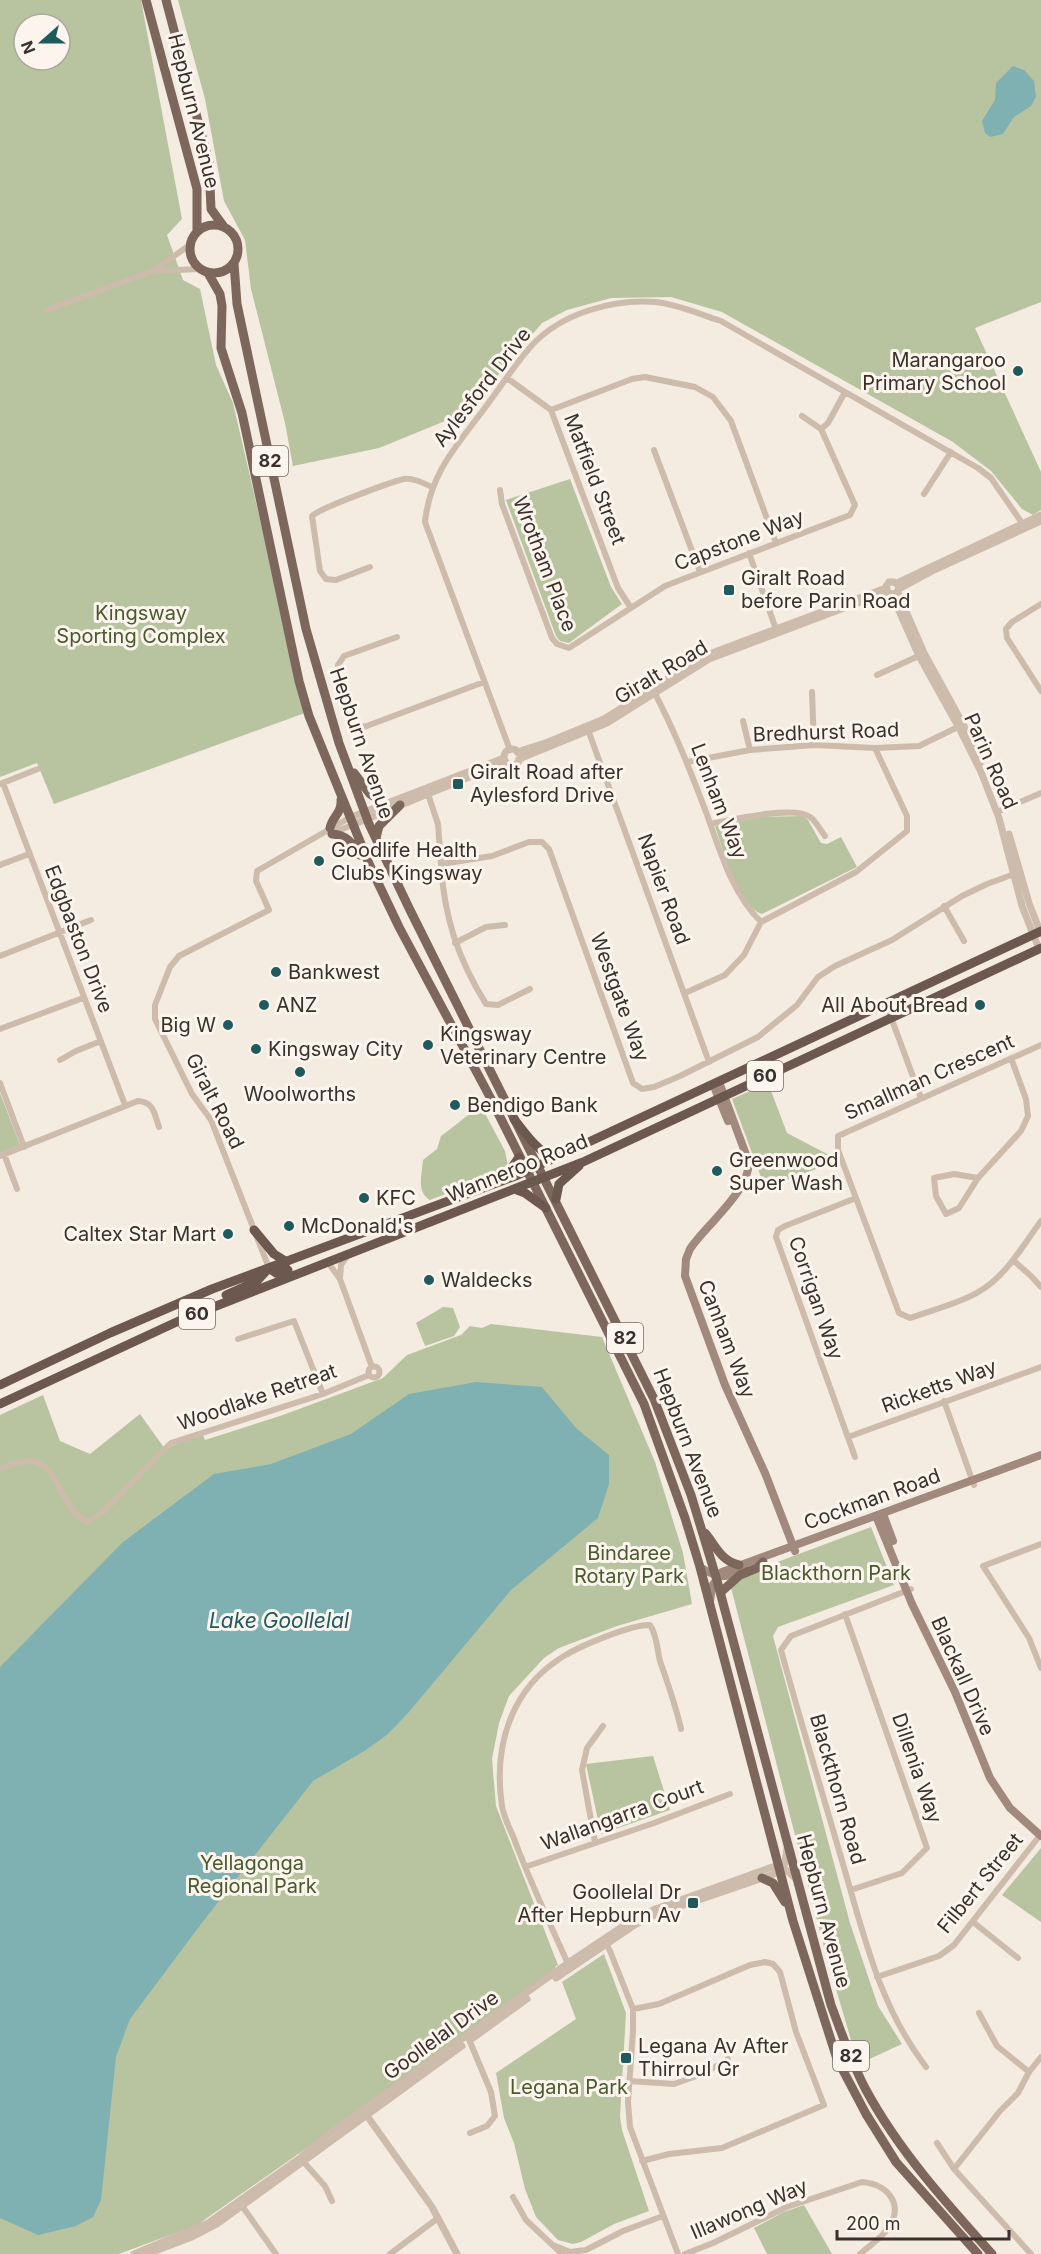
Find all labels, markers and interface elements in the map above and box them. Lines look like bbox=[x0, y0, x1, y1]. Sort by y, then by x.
north arrow bbox=[12, 12, 72, 72]
street label: Hepburn Avenue bbox=[163, 31, 225, 191]
text: N bbox=[16, 38, 40, 57]
street label: Aylesford Drive bbox=[428, 323, 536, 451]
place label: Marangaroo Primary School bbox=[862, 348, 1006, 395]
marker: Marangaroo Primary School bbox=[1011, 364, 1025, 378]
street label: Matfield Street bbox=[559, 410, 631, 548]
road number: 82 bbox=[252, 446, 288, 476]
street label: Wrotham Place bbox=[508, 493, 582, 635]
street label: Capstone Way bbox=[671, 504, 807, 576]
place label: Giralt Road before Parin Road bbox=[741, 566, 911, 613]
marker: Giralt Road before Parin Road bbox=[722, 583, 736, 597]
park label: Kingsway Sporting Complex bbox=[56, 601, 226, 648]
street label: Giralt Road bbox=[610, 635, 712, 709]
street label: Hepburn Avenue bbox=[325, 664, 399, 822]
street label: Parin Road bbox=[959, 709, 1023, 813]
street label: Bredhurst Road bbox=[752, 717, 900, 747]
street label: Lenham Way bbox=[686, 740, 752, 862]
place label: Giralt Road after Aylesford Drive bbox=[470, 760, 624, 807]
marker: Giralt Road after Aylesford Drive bbox=[451, 777, 465, 791]
street label: Napier Road bbox=[633, 830, 695, 948]
place label: Goodlife Health Clubs Kingsway bbox=[331, 838, 482, 885]
marker: Goodlife Health Clubs Kingsway bbox=[312, 854, 326, 868]
street label: Edgbaston Drive bbox=[40, 862, 118, 1016]
street label: Westgate Way bbox=[586, 929, 654, 1065]
place label: Bankwest bbox=[288, 960, 380, 984]
marker: Bankwest bbox=[269, 965, 283, 979]
place label: ANZ bbox=[276, 993, 317, 1017]
place label: All About Bread bbox=[821, 993, 968, 1017]
marker: ANZ bbox=[257, 998, 271, 1012]
marker: All About Bread bbox=[973, 998, 987, 1012]
place label: Big W bbox=[160, 1013, 216, 1037]
marker: Big W bbox=[221, 1018, 235, 1032]
place label: Kingsway Veterinary Centre bbox=[440, 1022, 606, 1069]
street label: Smallman Crescent bbox=[841, 1029, 1018, 1125]
place label: Kingsway City bbox=[268, 1037, 403, 1061]
marker: Kingsway Veterinary Centre bbox=[421, 1038, 435, 1052]
marker: Kingsway City bbox=[249, 1042, 263, 1056]
street label: Giralt Road bbox=[181, 1049, 249, 1153]
road number: 60 bbox=[747, 1061, 783, 1091]
marker: Woolworths bbox=[293, 1065, 307, 1079]
place label: Woolworths bbox=[244, 1082, 356, 1106]
place label: Bendigo Bank bbox=[467, 1093, 598, 1117]
marker: Bendigo Bank bbox=[448, 1098, 462, 1112]
street label: Wanneroo Road bbox=[443, 1129, 591, 1207]
place label: Greenwood Super Wash bbox=[729, 1148, 843, 1195]
marker: Greenwood Super Wash bbox=[710, 1164, 724, 1178]
place label: KFC bbox=[376, 1186, 416, 1210]
marker: KFC bbox=[357, 1191, 371, 1205]
place label: McDonald's bbox=[301, 1214, 414, 1238]
marker: McDonald's bbox=[282, 1219, 296, 1233]
place label: Caltex Star Mart bbox=[63, 1222, 216, 1246]
marker: Caltex Star Mart bbox=[221, 1227, 235, 1241]
street label: Corrigan Way bbox=[784, 1233, 848, 1363]
place label: Waldecks bbox=[441, 1268, 533, 1292]
marker: Waldecks bbox=[422, 1273, 436, 1287]
street label: Canham Way bbox=[693, 1276, 761, 1402]
road number: 60 bbox=[179, 1299, 215, 1329]
road number: 82 bbox=[607, 1323, 643, 1353]
street label: Ricketts Way bbox=[878, 1354, 1000, 1418]
street label: Woodlake Retreat bbox=[174, 1358, 340, 1435]
street label: Hepburn Avenue bbox=[648, 1365, 728, 1521]
street label: Cockman Road bbox=[801, 1463, 943, 1535]
park label: Bindaree Rotary Park bbox=[574, 1541, 684, 1588]
park label: Blackthorn Park bbox=[761, 1561, 911, 1585]
water label: Lake Goollelal bbox=[209, 1608, 350, 1633]
street label: Blackall Drive bbox=[926, 1613, 1000, 1739]
street label: Dillenia Way bbox=[887, 1710, 947, 1826]
street label: Blackthorn Road bbox=[805, 1711, 871, 1867]
street label: Wallangarra Court bbox=[537, 1774, 707, 1856]
street label: Filbert Street bbox=[932, 1828, 1028, 1938]
street label: Hepburn Avenue bbox=[792, 1831, 856, 1991]
park label: Yellagonga Regional Park bbox=[187, 1851, 317, 1898]
place label: Goollelal Dr After Hepburn Av bbox=[518, 1880, 681, 1927]
marker: Goollelal Dr After Hepburn Av bbox=[686, 1896, 700, 1910]
street label: Goollelal Drive bbox=[379, 1985, 503, 2085]
place label: Legana Av After Thirroul Gr bbox=[638, 2034, 789, 2081]
road number: 82 bbox=[833, 2041, 869, 2071]
marker: Legana Av After Thirroul Gr bbox=[619, 2051, 633, 2065]
park label: Legana Park bbox=[510, 2075, 628, 2099]
street label: Illawong Way bbox=[687, 2174, 811, 2244]
scale bar bbox=[837, 2203, 1010, 2241]
text: 200 m bbox=[846, 2213, 901, 2234]

